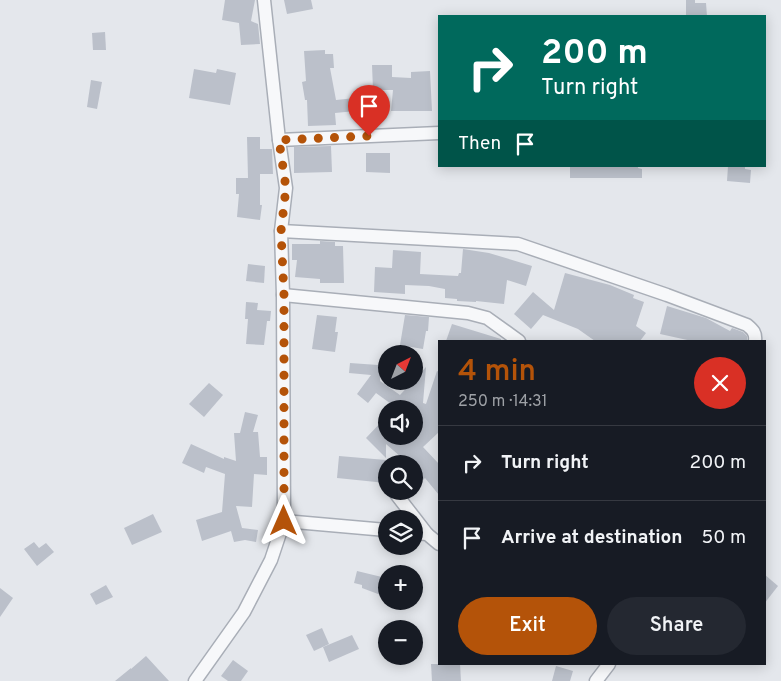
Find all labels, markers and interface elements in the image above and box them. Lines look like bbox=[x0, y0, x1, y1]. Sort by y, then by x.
text: 200 m bbox=[541, 32, 648, 76]
icon: right bbox=[458, 35, 523, 100]
text: Turn right bbox=[541, 75, 638, 102]
pin bbox=[348, 85, 390, 136]
icon: arrive bbox=[355, 92, 383, 120]
icon: arrive bbox=[511, 130, 539, 158]
text: Then bbox=[458, 132, 501, 156]
north arrow bbox=[378, 345, 422, 390]
map controls bbox=[378, 345, 423, 665]
text: 4 min bbox=[458, 354, 536, 391]
button: close bbox=[694, 357, 746, 409]
text: 250 m · 14:31 bbox=[458, 392, 548, 412]
button: sound bbox=[378, 400, 423, 445]
icon: right bbox=[458, 449, 486, 477]
text: Turn right bbox=[501, 451, 589, 475]
text: 200 m bbox=[690, 451, 746, 475]
button: search bbox=[378, 455, 423, 500]
position arrow bbox=[257, 494, 309, 546]
button: layers bbox=[378, 510, 423, 555]
icon: arrive bbox=[458, 524, 486, 552]
text: Arrive at destination bbox=[501, 526, 682, 550]
text: 50 m bbox=[701, 526, 746, 550]
button: + bbox=[378, 565, 423, 610]
button: Exit bbox=[458, 597, 597, 655]
button: Share bbox=[607, 597, 746, 655]
button: − bbox=[378, 620, 423, 665]

